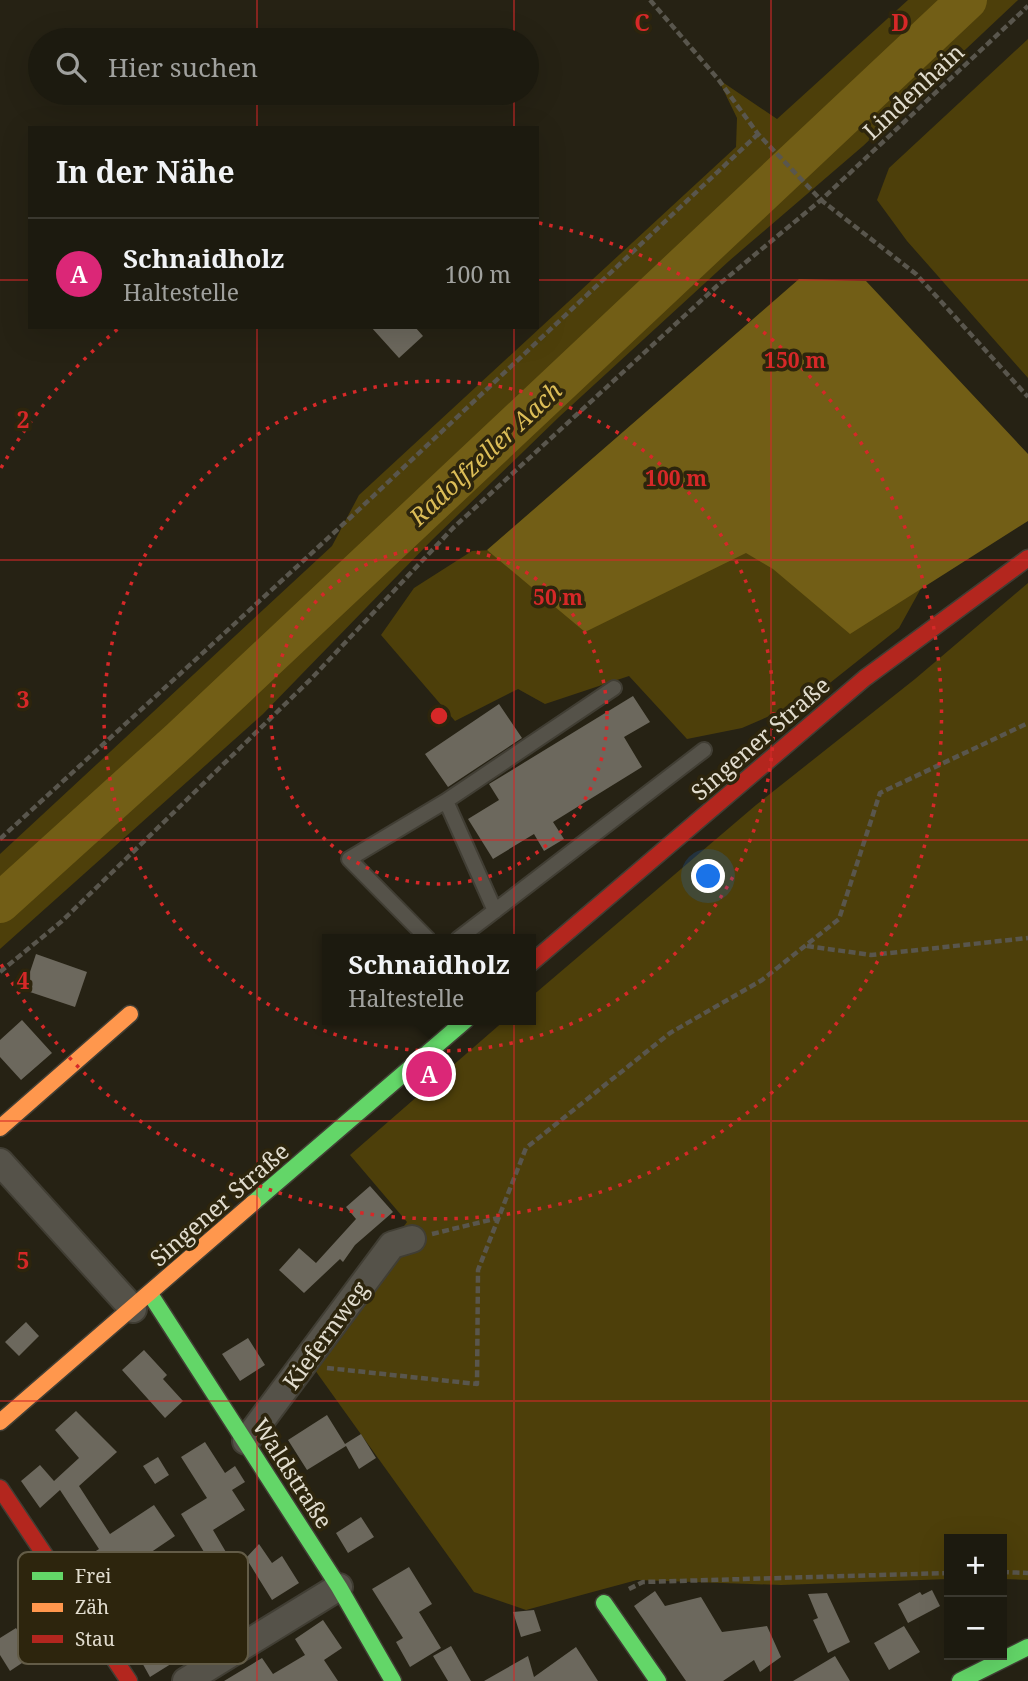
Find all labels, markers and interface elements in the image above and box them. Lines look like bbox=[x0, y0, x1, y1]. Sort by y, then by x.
text: C bbox=[634, 6, 650, 38]
text: D bbox=[891, 6, 909, 38]
search box bbox=[28, 28, 539, 105]
street label: Lindenhain bbox=[855, 36, 971, 146]
icon: search bbox=[52, 48, 90, 86]
text: Hier suchen bbox=[108, 49, 258, 85]
text: In der Nähe bbox=[56, 151, 235, 192]
text: Schnaidholz bbox=[123, 240, 284, 276]
text: A bbox=[70, 258, 88, 290]
text: 100 m bbox=[445, 258, 511, 290]
text: Haltestelle bbox=[123, 276, 239, 308]
text: 150 m bbox=[764, 346, 826, 374]
water label: Radolfzeller Aach bbox=[401, 374, 568, 533]
text: 2 bbox=[17, 403, 30, 435]
text: 100 m bbox=[645, 464, 707, 492]
text: 50 m bbox=[533, 583, 583, 611]
street label: Singener Straße bbox=[684, 669, 836, 807]
text: 3 bbox=[17, 683, 30, 715]
centre of rings bbox=[427, 704, 451, 728]
your location bbox=[691, 859, 725, 893]
popup bbox=[322, 934, 536, 1025]
text: Schnaidholz bbox=[348, 946, 510, 982]
text: 4 bbox=[17, 964, 30, 996]
text: Haltestelle bbox=[348, 982, 464, 1014]
pin: A bbox=[406, 1048, 452, 1100]
street label: Singener Straße bbox=[143, 1135, 295, 1273]
text: 5 bbox=[17, 1244, 30, 1276]
street label: Kiefernweg bbox=[275, 1274, 376, 1396]
street label: Waldstraße bbox=[245, 1412, 341, 1534]
map controls bbox=[944, 1534, 1007, 1660]
button: + bbox=[944, 1534, 1007, 1597]
legend bbox=[18, 1552, 248, 1664]
text: Frei bbox=[75, 1563, 111, 1589]
text: Zäh bbox=[75, 1594, 109, 1620]
button: − bbox=[944, 1597, 1007, 1660]
text: Stau bbox=[75, 1626, 115, 1652]

